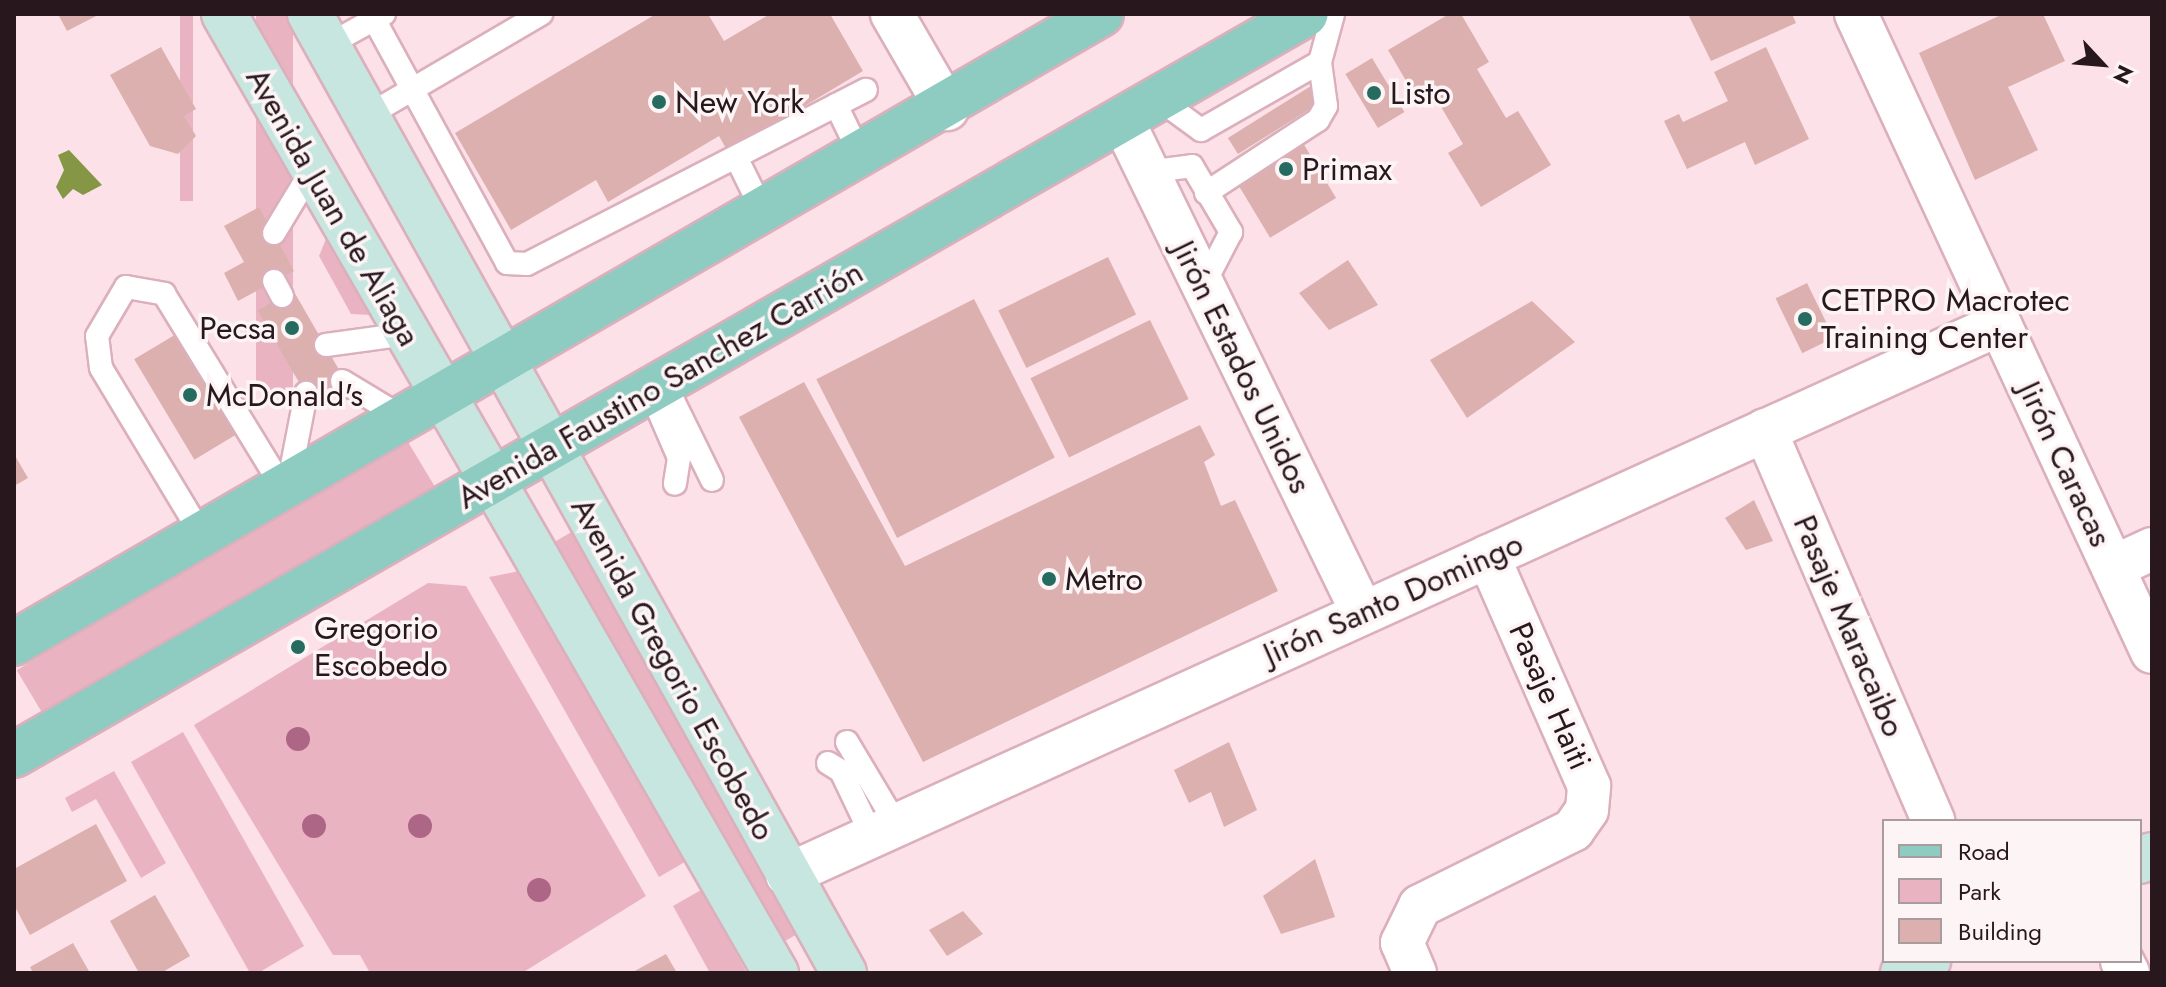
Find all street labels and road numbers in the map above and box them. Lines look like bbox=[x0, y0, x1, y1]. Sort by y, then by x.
street label: Avenida Juan de Aliaga bbox=[238, 61, 428, 353]
street label: Jirón Estados Unidos bbox=[1164, 235, 1320, 499]
street label: Avenida Faustino Sanchez Carrión bbox=[450, 253, 870, 517]
street label: Jirón Caracas bbox=[2010, 375, 2120, 553]
street label: Avenida Gregorio Escobedo bbox=[563, 491, 783, 847]
street label: Pasaje Maracaibo bbox=[1785, 510, 1913, 742]
street label: Jirón Santo Domingo bbox=[1257, 525, 1529, 673]
street label: Pasaje Haiti bbox=[1501, 617, 1599, 775]

